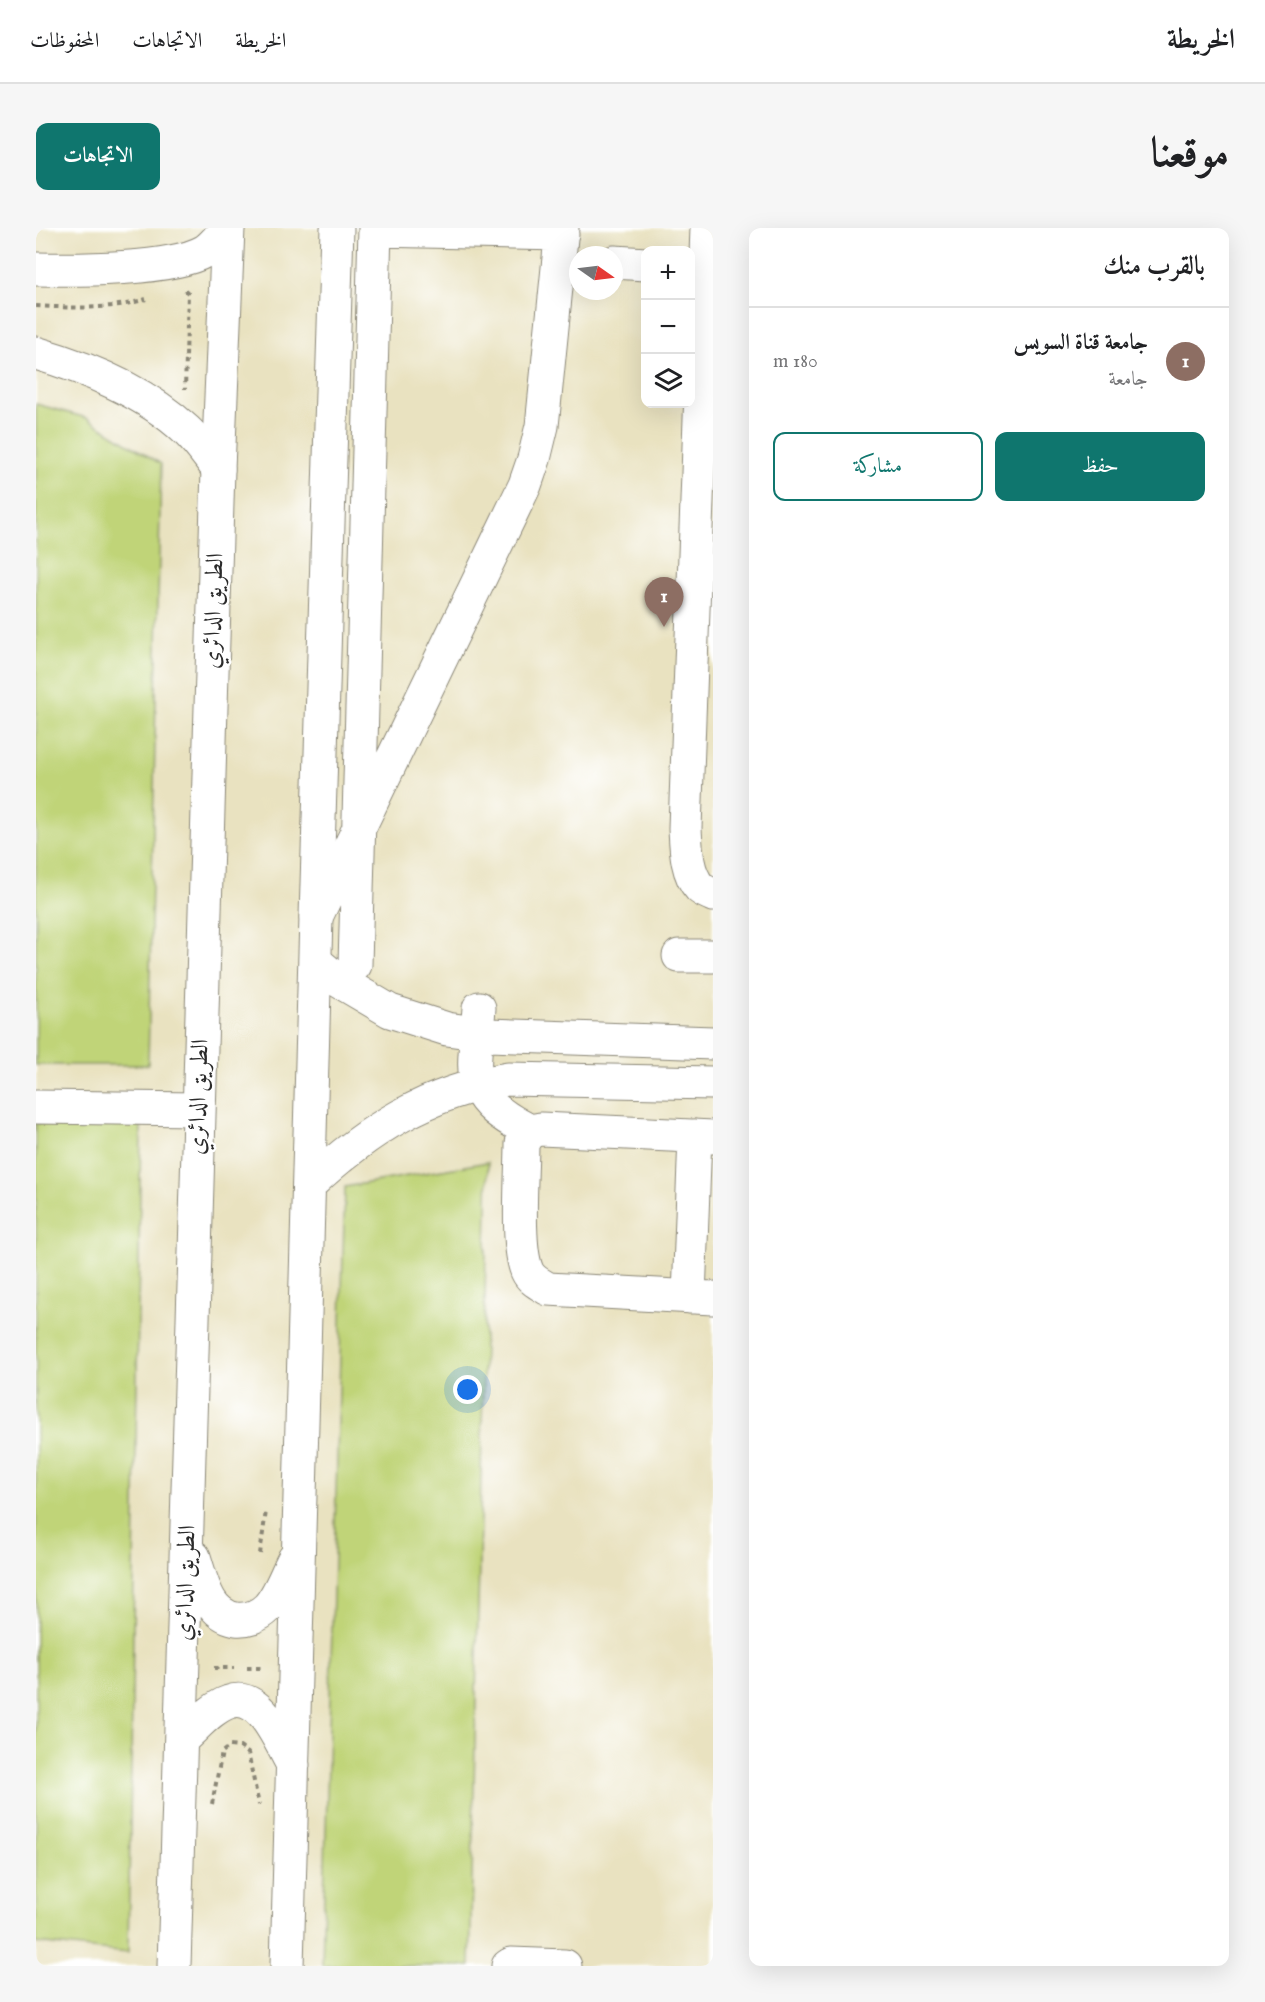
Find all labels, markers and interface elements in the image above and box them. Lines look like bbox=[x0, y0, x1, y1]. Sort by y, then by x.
text: الخريطة bbox=[1167, 23, 1235, 58]
text: المحفوظات bbox=[30, 28, 99, 55]
text: الاتجاهات bbox=[132, 28, 202, 55]
text: الخريطة bbox=[235, 28, 286, 55]
button: الاتجاهات bbox=[36, 123, 160, 190]
text: موقعنا bbox=[1151, 128, 1229, 181]
north arrow bbox=[569, 246, 623, 300]
map controls bbox=[641, 246, 695, 408]
button: + bbox=[641, 246, 695, 300]
text: بالقرب منك bbox=[1103, 250, 1205, 283]
button: − bbox=[641, 300, 695, 354]
text: جامعة قناة السويس bbox=[1014, 329, 1148, 357]
text: 180 m bbox=[773, 349, 818, 374]
text: 1 bbox=[1182, 349, 1189, 374]
button: layers bbox=[641, 354, 695, 408]
text: جامعة bbox=[1109, 367, 1148, 392]
button: مشاركة bbox=[773, 432, 983, 501]
button: حفظ bbox=[995, 432, 1205, 501]
street label: الطريق الدائري bbox=[196, 552, 234, 670]
pin: 1 bbox=[644, 578, 684, 627]
street label: الطريق الدائري bbox=[181, 1038, 219, 1156]
your location bbox=[453, 1375, 482, 1404]
street label: الطريق الدائري bbox=[168, 1524, 206, 1642]

